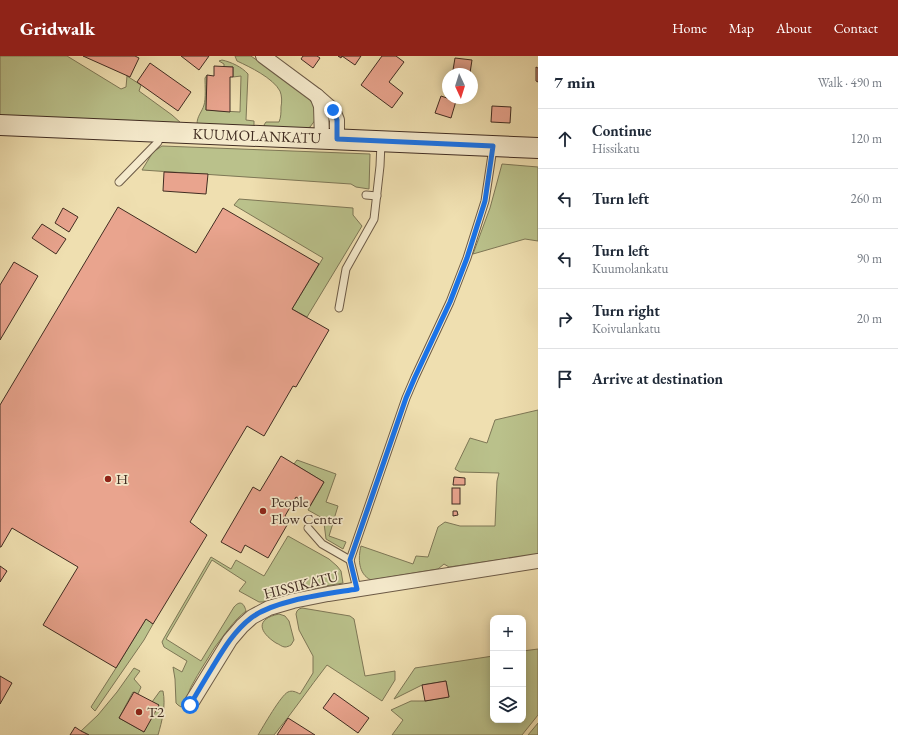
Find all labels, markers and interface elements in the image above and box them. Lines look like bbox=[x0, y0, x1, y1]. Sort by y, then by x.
text: Gridwalk bbox=[20, 16, 95, 41]
text: Home bbox=[672, 19, 707, 37]
text: Map bbox=[729, 19, 754, 37]
text: About bbox=[776, 19, 812, 37]
text: Contact bbox=[834, 19, 878, 37]
north arrow bbox=[442, 68, 478, 104]
text: 7 min bbox=[554, 71, 595, 93]
text: Walk · 490 m bbox=[818, 74, 882, 91]
route end bbox=[324, 101, 342, 119]
text: Continue bbox=[592, 121, 652, 140]
street label: KUUMOLANKATU bbox=[192, 124, 322, 147]
icon: ahead bbox=[554, 128, 576, 150]
text: 120 m bbox=[851, 130, 882, 147]
text: Hissikatu bbox=[592, 140, 640, 157]
icon: left bbox=[554, 188, 576, 210]
text: Turn left bbox=[592, 189, 649, 208]
text: 260 m bbox=[851, 190, 882, 207]
text: Turn left bbox=[592, 241, 649, 260]
icon: left bbox=[554, 248, 576, 270]
text: 90 m bbox=[857, 250, 882, 267]
text: Kuumolankatu bbox=[592, 260, 668, 277]
text: Turn right bbox=[592, 301, 660, 320]
icon: right bbox=[554, 308, 576, 330]
text: 20 m bbox=[857, 310, 882, 327]
text: Koivulankatu bbox=[592, 320, 660, 337]
icon: arrive bbox=[554, 368, 576, 390]
text: Arrive at destination bbox=[592, 369, 723, 388]
place label: H bbox=[116, 469, 128, 488]
marker: H bbox=[103, 474, 113, 484]
place label: People Flow Center bbox=[271, 492, 343, 528]
marker: People Flow Center bbox=[258, 506, 268, 516]
street label: HISSIKATU bbox=[261, 566, 340, 603]
map controls bbox=[490, 615, 526, 723]
button: + bbox=[490, 615, 526, 651]
button: − bbox=[490, 651, 526, 687]
button: layers bbox=[490, 687, 526, 723]
route start bbox=[181, 696, 199, 714]
place label: T2 bbox=[147, 702, 165, 721]
marker: T2 bbox=[134, 707, 144, 717]

